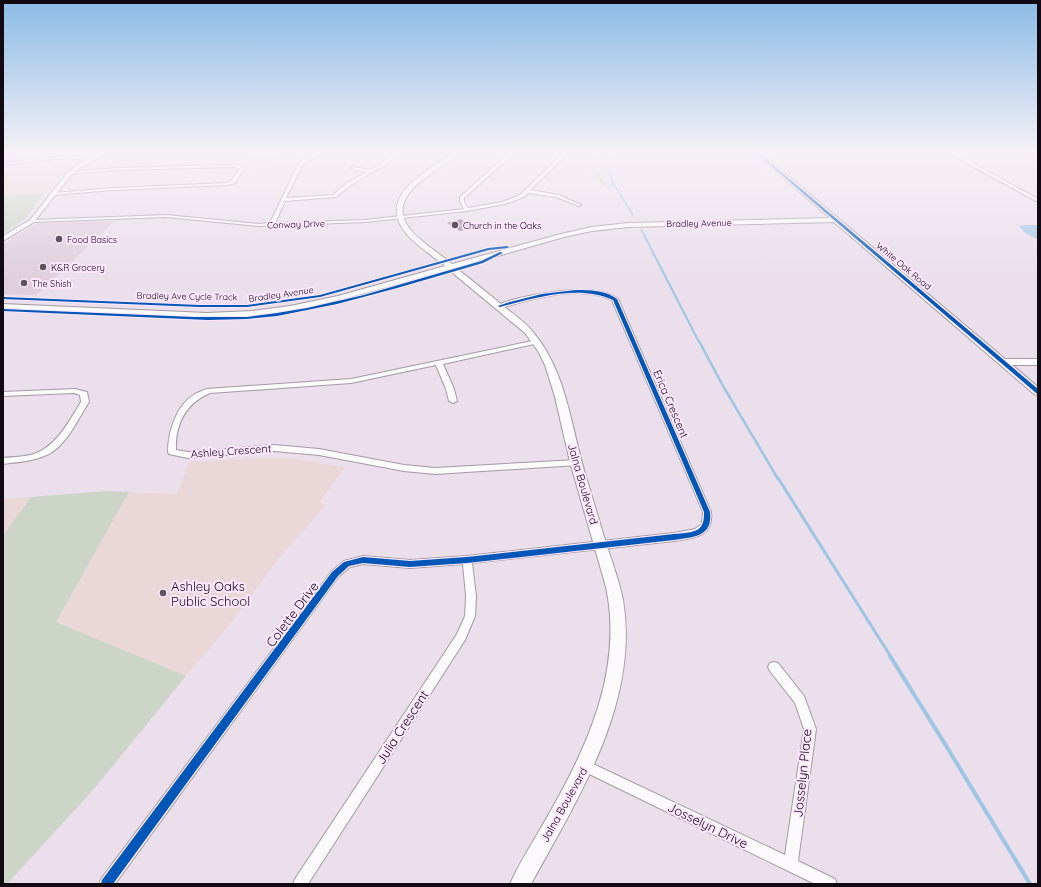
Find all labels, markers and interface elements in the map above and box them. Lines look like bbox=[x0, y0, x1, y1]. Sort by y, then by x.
street label: Conway Drive bbox=[267, 217, 325, 231]
street label: Bradley Avenue bbox=[666, 217, 732, 229]
marker: Church in the Oaks bbox=[450, 220, 460, 230]
place label: Church in the Oaks bbox=[463, 220, 541, 231]
marker: Food Basics bbox=[54, 234, 64, 244]
place label: Food Basics bbox=[67, 234, 117, 245]
street label: White Oak Road bbox=[874, 240, 934, 292]
marker: K&R Grocery bbox=[38, 262, 48, 272]
place label: K&R Grocery bbox=[51, 262, 105, 273]
marker: The Shish bbox=[19, 278, 29, 288]
place label: The Shish bbox=[32, 278, 72, 289]
street label: Bradley Avenue bbox=[248, 284, 314, 304]
street label: Bradley Ave Cycle Track bbox=[136, 290, 238, 302]
street label: Erica Crescent bbox=[650, 368, 692, 440]
street label: Ashley Crescent bbox=[190, 441, 272, 461]
street label: Jalna Boulevard bbox=[565, 442, 601, 526]
place label: Ashley Oaks Public School bbox=[171, 578, 250, 609]
street label: Colette Drive bbox=[262, 578, 322, 650]
marker: Ashley Oaks Public School bbox=[158, 588, 168, 598]
street label: Julia Crescent bbox=[372, 687, 432, 767]
street label: Josselyn Place bbox=[789, 728, 815, 818]
street label: Jalna Boulevard bbox=[538, 765, 590, 845]
street label: Josselyn Drive bbox=[665, 799, 751, 851]

